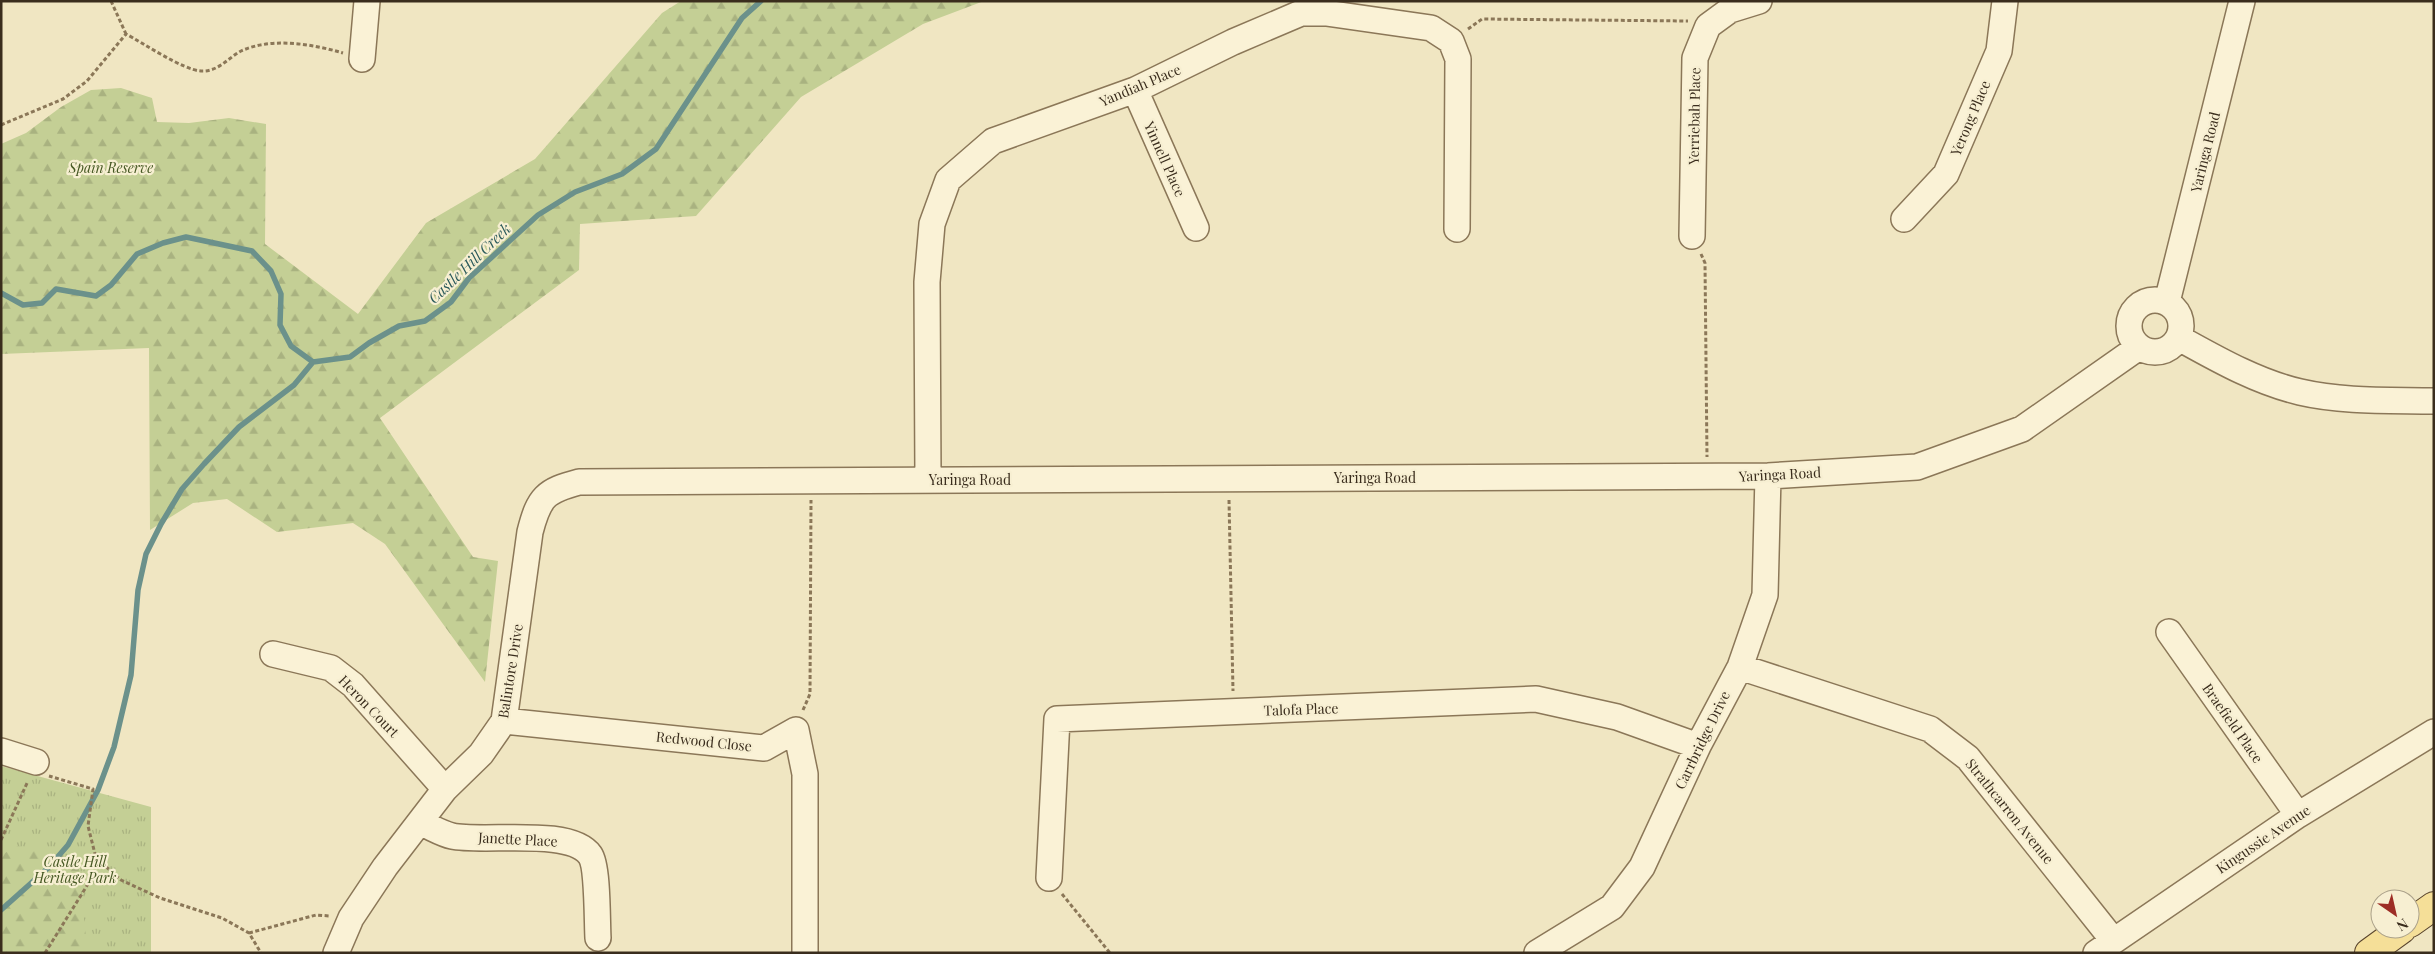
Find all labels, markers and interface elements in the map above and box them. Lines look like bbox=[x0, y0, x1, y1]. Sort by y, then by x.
street label: Yandiah Place bbox=[1096, 59, 1184, 111]
street label: Yerriebah Place bbox=[1684, 67, 1704, 166]
street label: Yerong Place bbox=[1945, 77, 1994, 159]
street label: Yaringa Road bbox=[2186, 110, 2224, 195]
street label: Yinnell Place bbox=[1140, 118, 1190, 199]
park label: Spain Reserve bbox=[68, 158, 153, 177]
water label: Castle Hill Creek bbox=[423, 218, 515, 307]
street label: Yaringa Road bbox=[1737, 462, 1822, 486]
street label: Yaringa Road bbox=[1333, 468, 1416, 487]
street label: Yaringa Road bbox=[928, 470, 1011, 489]
street label: Balintore Drive bbox=[493, 622, 527, 720]
street label: Heron Court bbox=[335, 671, 404, 742]
street label: Braefield Place bbox=[2199, 679, 2267, 767]
street label: Carrbridge Drive bbox=[1670, 688, 1734, 792]
street label: Talofa Place bbox=[1263, 698, 1339, 720]
street label: Redwood Close bbox=[655, 727, 753, 755]
street label: Strathcarron Avenue bbox=[1962, 754, 2058, 868]
street label: Kingussie Avenue bbox=[2212, 800, 2314, 878]
street label: Janette Place bbox=[477, 827, 558, 851]
park label: Castle Hill Heritage Park bbox=[33, 852, 116, 887]
north arrow bbox=[2370, 889, 2420, 939]
text: N bbox=[2393, 914, 2412, 936]

